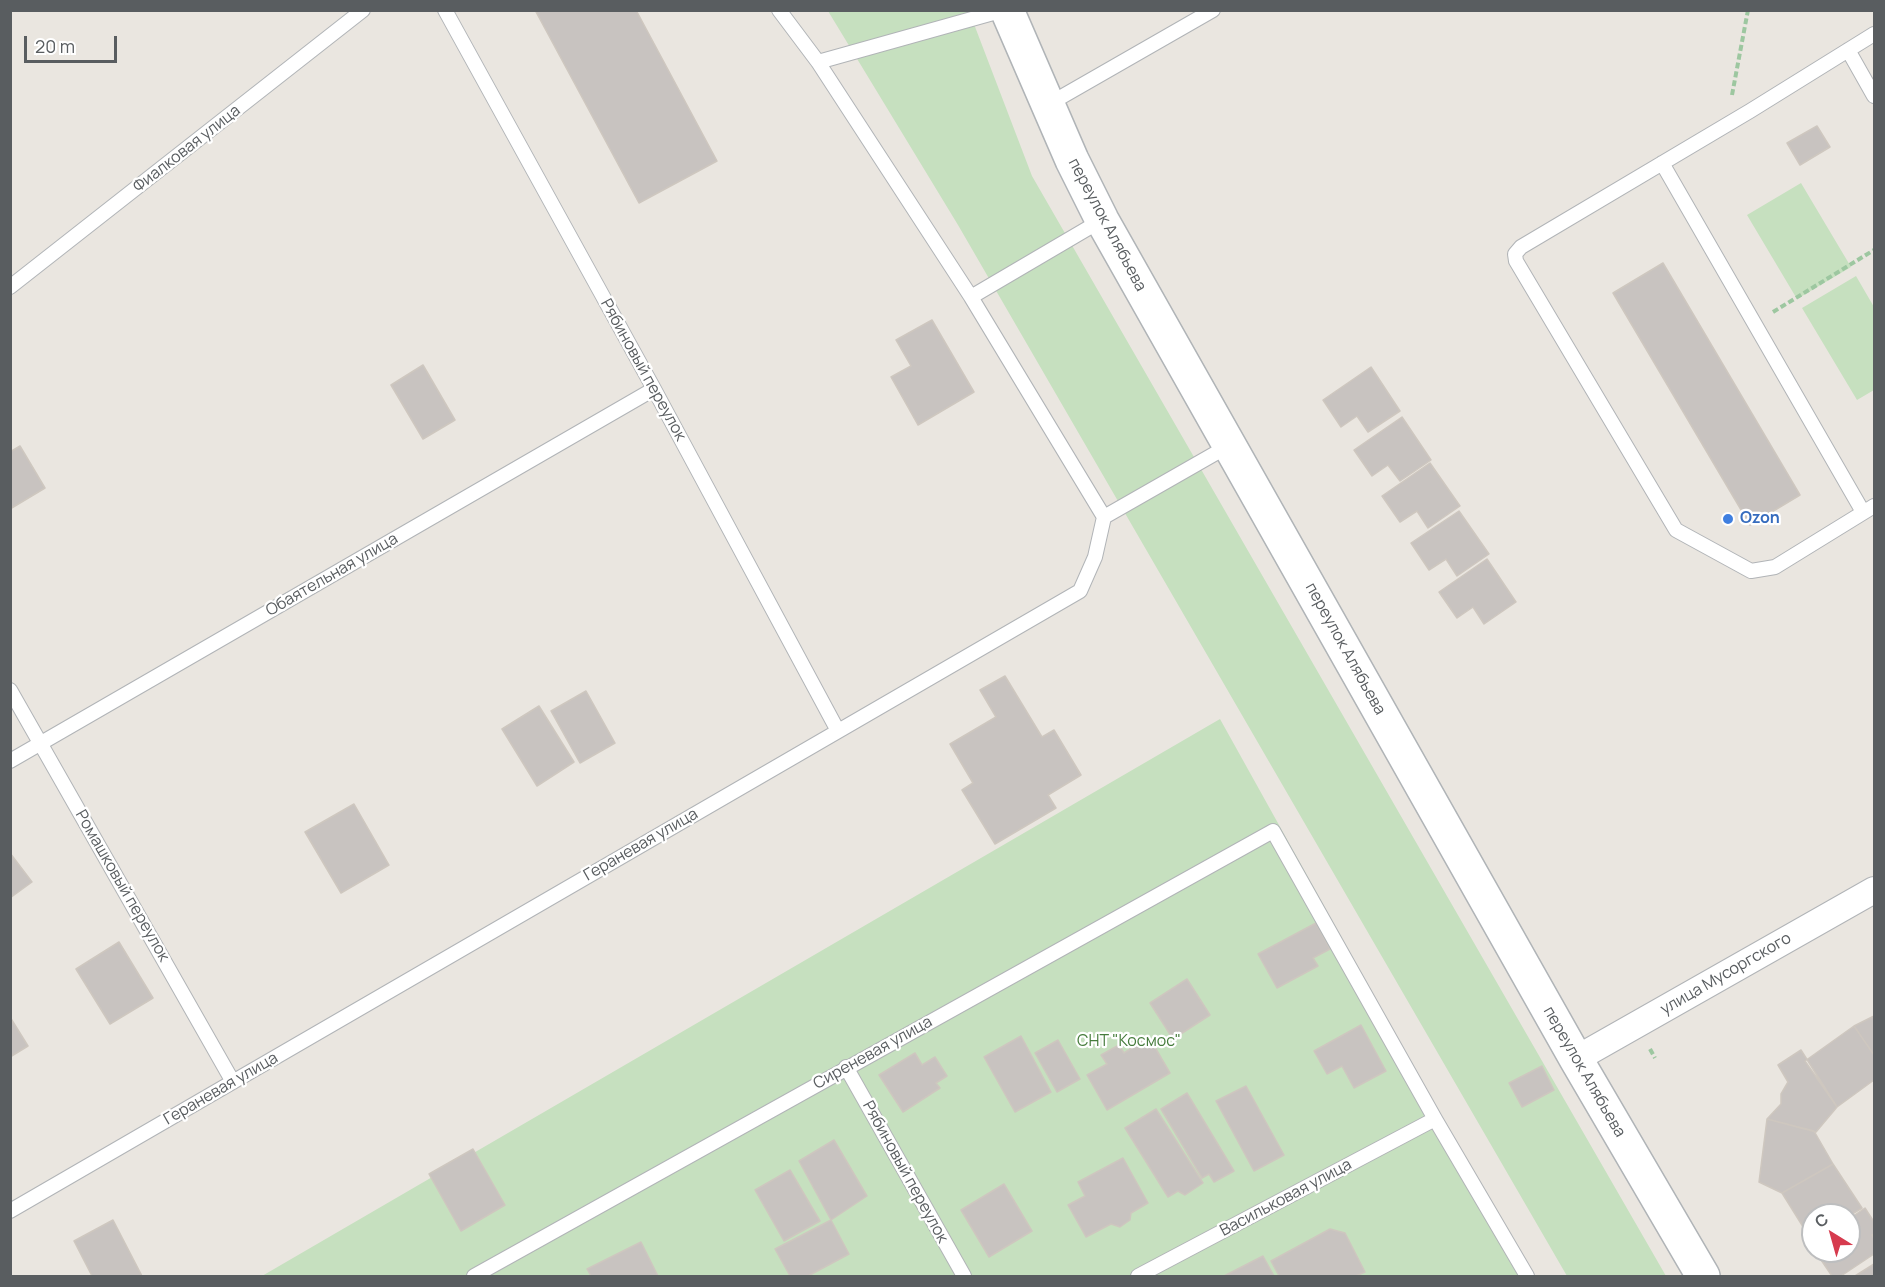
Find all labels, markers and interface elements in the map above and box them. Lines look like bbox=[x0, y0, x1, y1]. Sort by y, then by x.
scale bar bbox=[27, 24, 120, 62]
text: 20 m bbox=[35, 34, 75, 58]
street label: Фиалковая улица bbox=[130, 101, 244, 197]
street label: переулок Алябьева bbox=[1064, 155, 1150, 295]
street label: Рябиновый переулок bbox=[596, 296, 690, 444]
place label: Ozon bbox=[1740, 509, 1780, 529]
marker: Ozon bbox=[1721, 512, 1735, 526]
street label: Обаятельная улица bbox=[263, 529, 401, 621]
street label: переулок Алябьева bbox=[1301, 580, 1389, 718]
street label: Гераневая улица bbox=[581, 805, 701, 885]
street label: Ромашковый переулок bbox=[71, 807, 173, 965]
street label: улица Мусоргского bbox=[1657, 929, 1795, 1019]
street label: переулок Алябьева bbox=[1539, 1003, 1629, 1141]
street label: Сиреневая улица bbox=[810, 1012, 936, 1094]
park label: СНТ "Космос" bbox=[1077, 1032, 1181, 1052]
street label: Гераневая улица bbox=[161, 1049, 281, 1129]
street label: Рябиновый переулок bbox=[858, 1098, 952, 1246]
street label: Васильковая улица bbox=[1217, 1155, 1355, 1241]
north arrow bbox=[1801, 1203, 1861, 1263]
text: С bbox=[1810, 1208, 1833, 1233]

